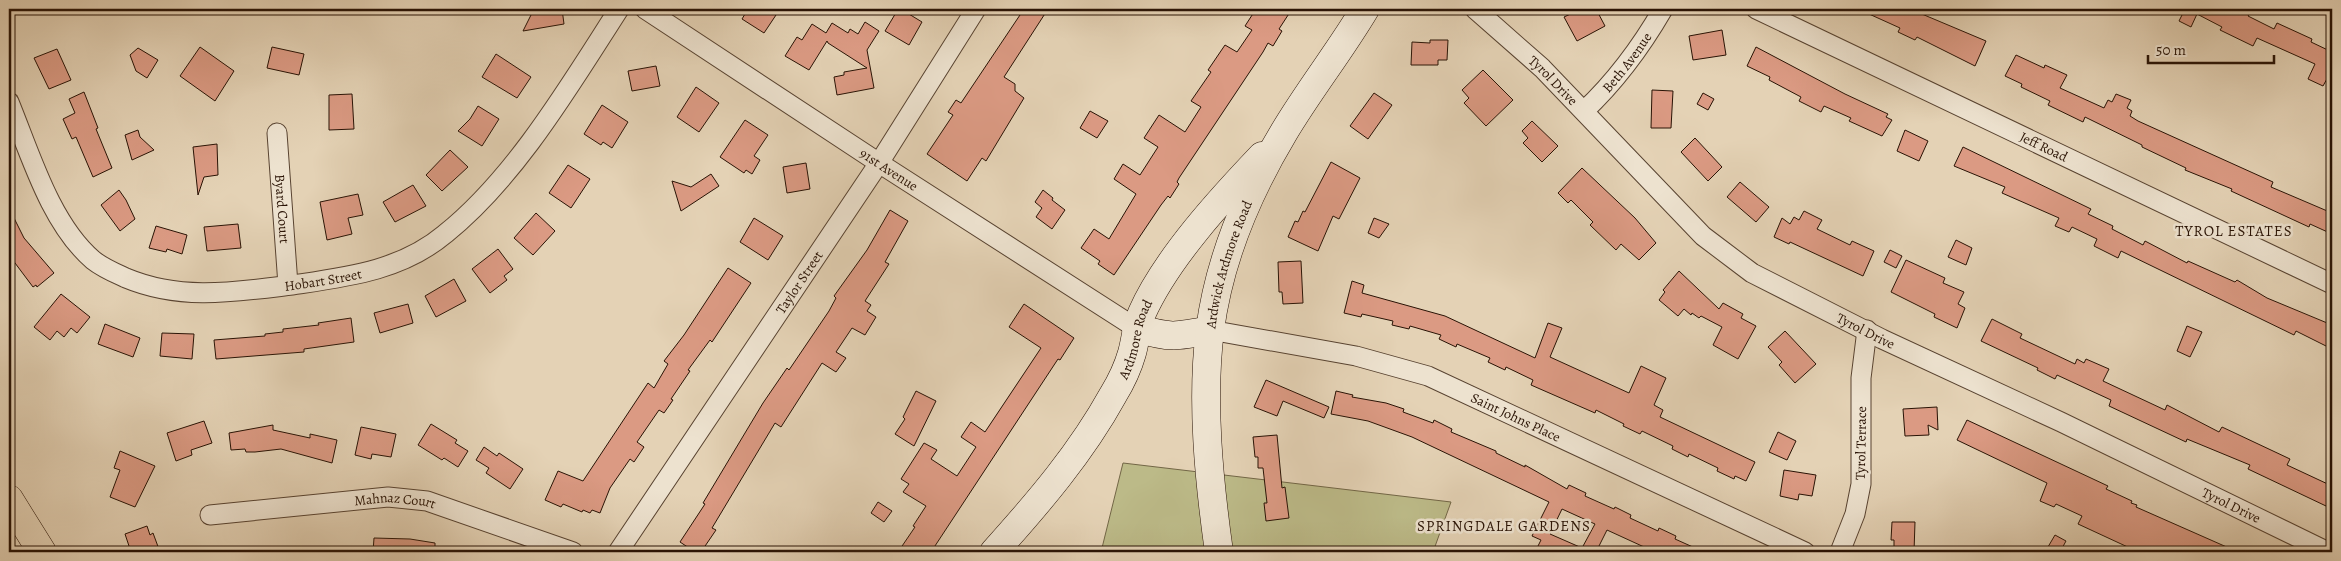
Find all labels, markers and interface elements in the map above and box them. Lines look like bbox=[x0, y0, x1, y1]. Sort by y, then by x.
street label: Beth Avenue bbox=[1598, 28, 1656, 96]
scale bar bbox=[2148, 32, 2275, 64]
text: 50 m bbox=[2156, 40, 2186, 60]
street label: Tyrol Drive bbox=[1525, 51, 1582, 109]
street label: Jeff Road bbox=[2017, 127, 2071, 166]
street label: 91st Avenue bbox=[856, 143, 922, 195]
street label: Byard Court bbox=[271, 174, 294, 244]
street label: Ardwick Ardmore Road bbox=[1201, 197, 1257, 331]
district label: TYROL ESTATES bbox=[2175, 221, 2293, 241]
street label: Taylor Street bbox=[771, 246, 827, 318]
street label: Hobart Street bbox=[283, 264, 364, 295]
street label: Ardmore Road bbox=[1113, 295, 1157, 383]
street label: Tyrol Drive bbox=[1833, 308, 1898, 353]
street label: Saint Johns Place bbox=[1468, 388, 1564, 446]
street label: Tyrol Terrace bbox=[1851, 406, 1871, 480]
street label: Tyrol Drive bbox=[2199, 483, 2264, 527]
street label: Mahnaz Court bbox=[353, 487, 439, 513]
district label: SPRINGDALE GARDENS bbox=[1417, 516, 1591, 536]

